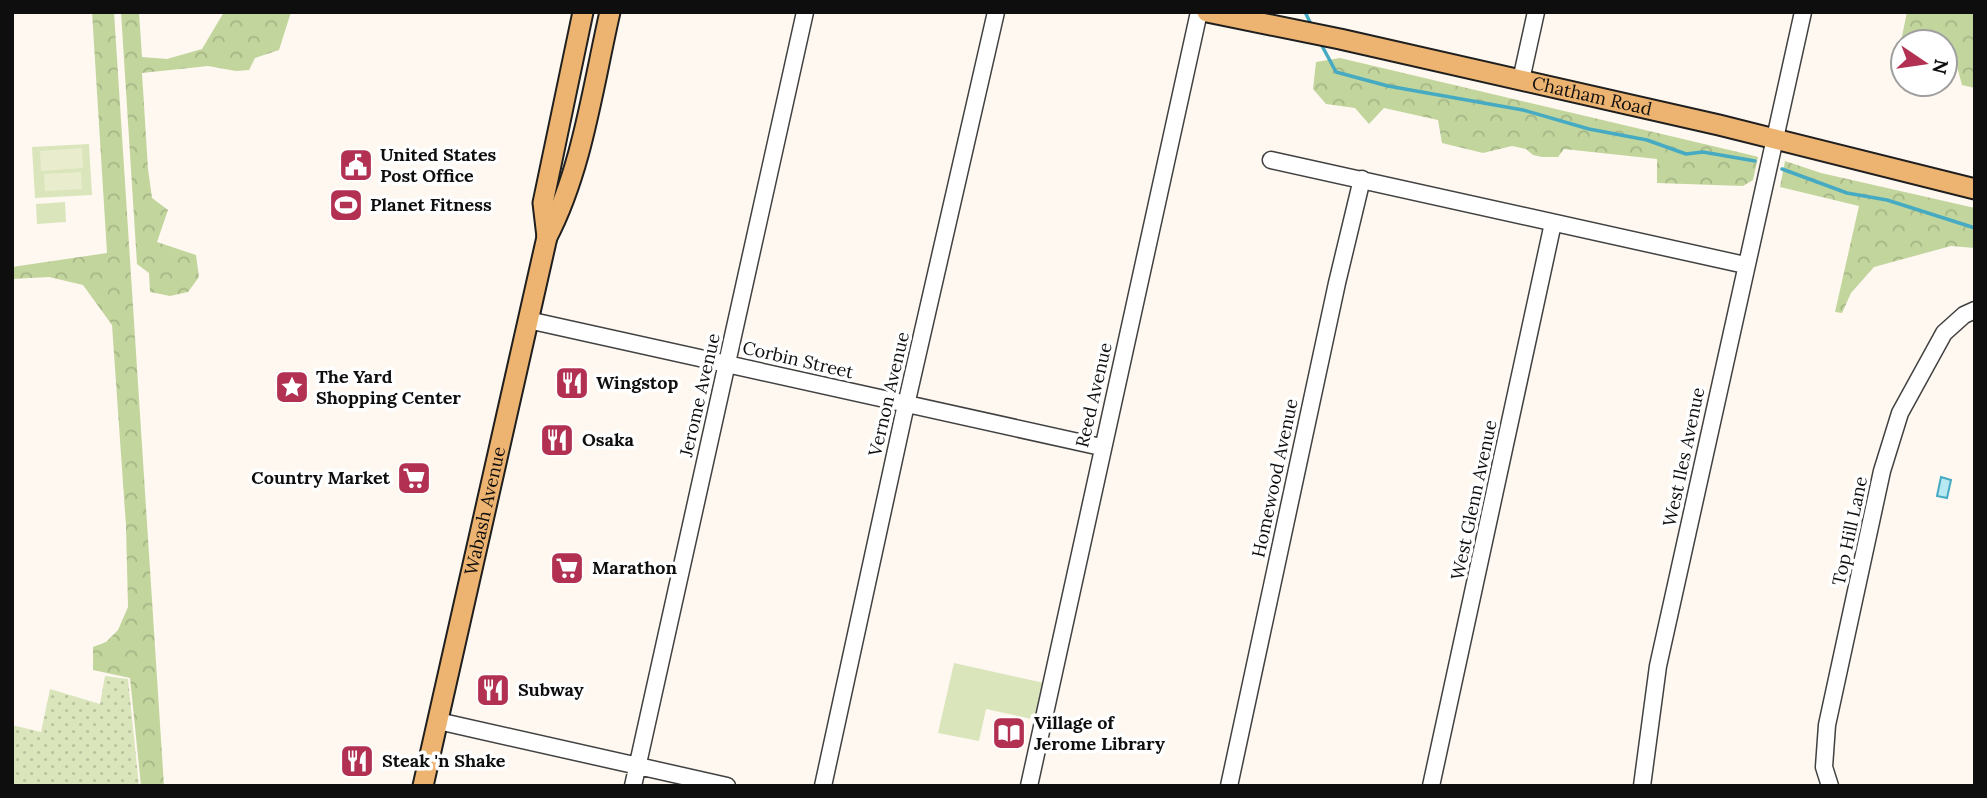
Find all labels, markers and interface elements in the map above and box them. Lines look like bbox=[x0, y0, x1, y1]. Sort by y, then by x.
north arrow bbox=[1889, 28, 1959, 98]
text: N bbox=[1927, 57, 1954, 77]
street label: Chatham Road bbox=[1530, 71, 1654, 120]
place label: United States Post Office bbox=[380, 143, 497, 187]
public building icon: United States Post Office bbox=[337, 146, 375, 184]
sports icon: Planet Fitness bbox=[327, 186, 365, 224]
place label: Planet Fitness bbox=[370, 193, 492, 216]
street label: Vernon Avenue bbox=[863, 329, 914, 459]
street label: Jerome Avenue bbox=[674, 331, 725, 460]
street label: Corbin Street bbox=[740, 336, 856, 383]
street label: Reed Avenue bbox=[1070, 340, 1117, 450]
restaurant icon: Wingstop bbox=[553, 364, 591, 402]
place label: The Yard Shopping Center bbox=[316, 365, 461, 409]
place icon: The Yard Shopping Center bbox=[273, 368, 311, 406]
place label: Wingstop bbox=[596, 371, 678, 394]
street label: West Iles Avenue bbox=[1658, 385, 1710, 529]
street label: Homewood Avenue bbox=[1246, 396, 1303, 559]
street label: West Glenn Avenue bbox=[1445, 418, 1502, 582]
restaurant icon: Osaka bbox=[538, 421, 576, 459]
place label: Osaka bbox=[582, 428, 635, 451]
street label: Wabash Avenue bbox=[459, 444, 510, 577]
supermarket icon: Country Market bbox=[395, 459, 433, 497]
place label: Country Market bbox=[251, 466, 391, 489]
street label: Top Hill Lane bbox=[1827, 474, 1872, 588]
supermarket icon: Marathon bbox=[548, 549, 586, 587]
place label: Marathon bbox=[592, 556, 677, 579]
restaurant icon: Subway bbox=[474, 671, 512, 709]
place label: Subway bbox=[518, 678, 584, 701]
place label: Village of Jerome Library bbox=[1034, 711, 1165, 755]
library icon: Village of Jerome Library bbox=[990, 714, 1028, 752]
restaurant icon: Steak 'n Shake bbox=[338, 742, 376, 780]
place label: Steak 'n Shake bbox=[382, 749, 506, 772]

